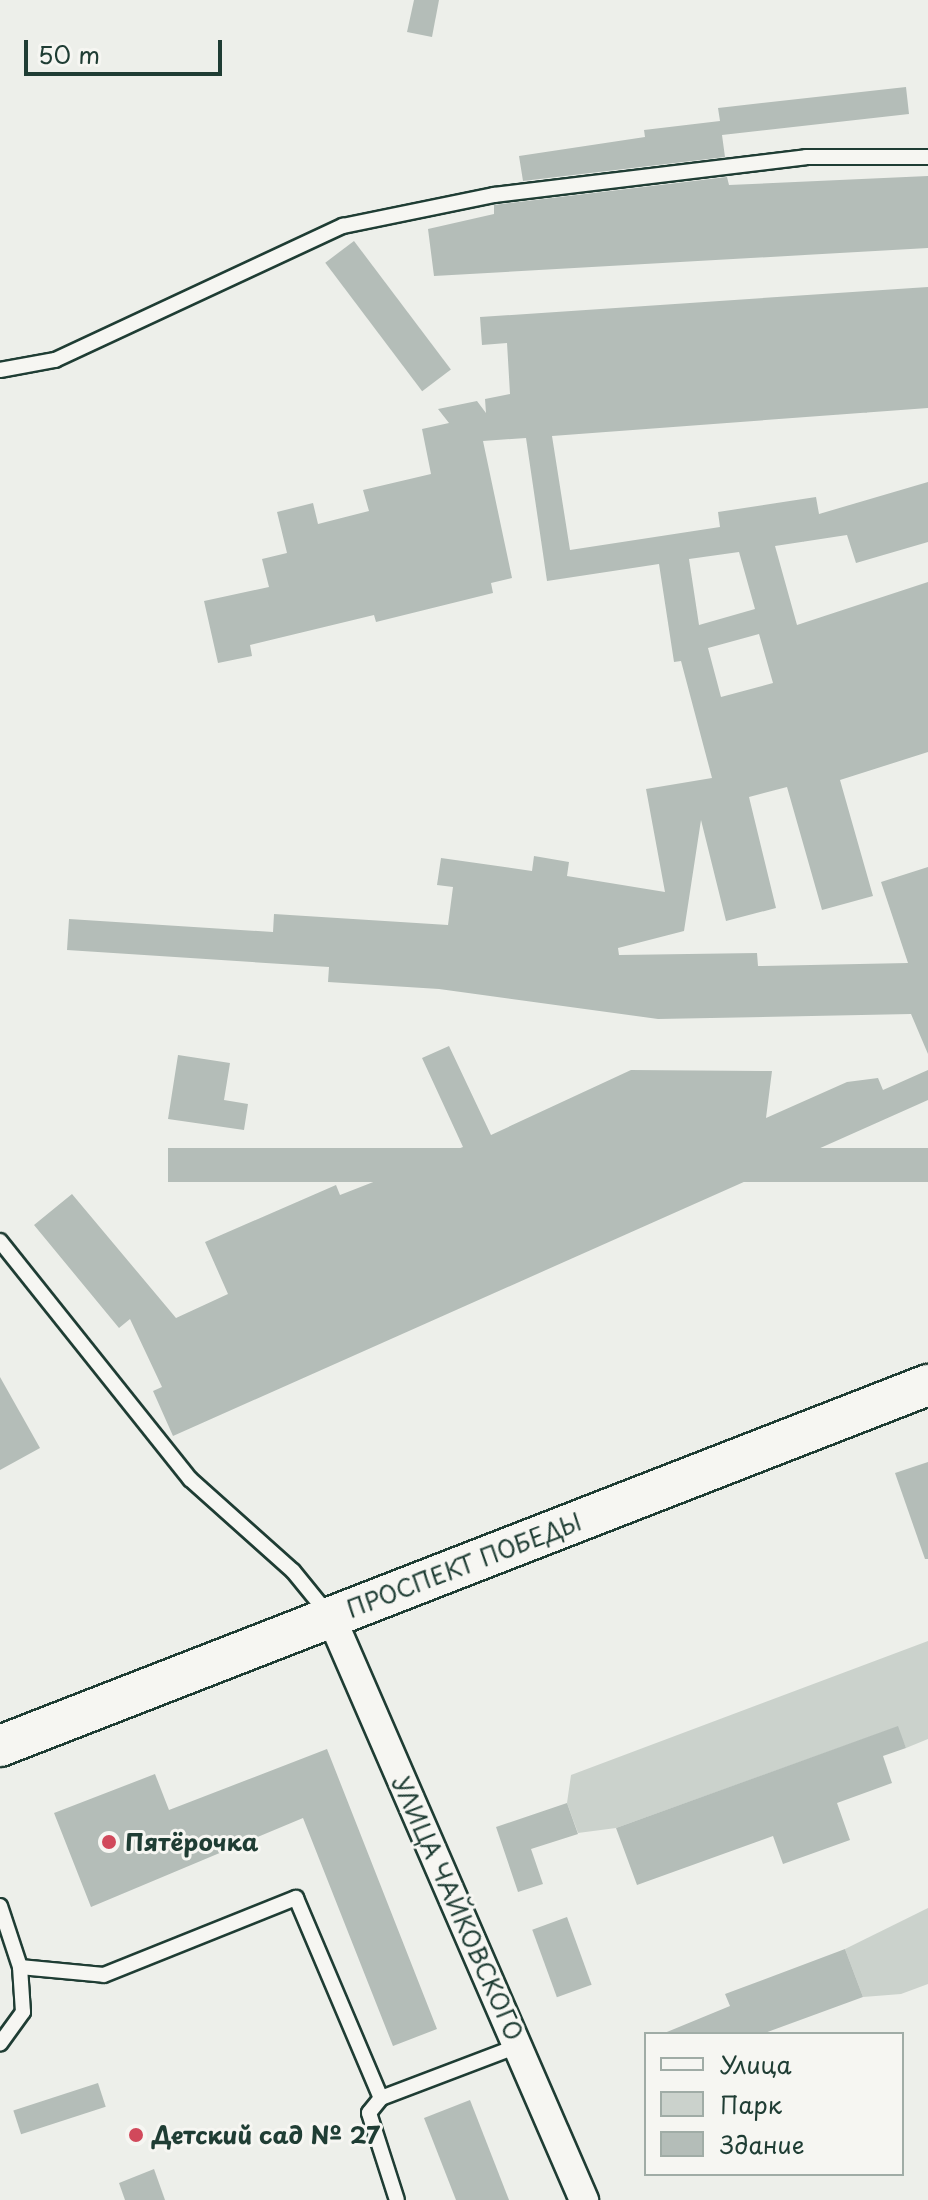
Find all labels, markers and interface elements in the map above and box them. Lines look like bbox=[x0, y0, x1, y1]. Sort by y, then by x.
scale bar bbox=[28, 24, 226, 74]
text: 50 m bbox=[38, 36, 100, 72]
street label: ПРОСПЕКТ ПОБЕДЫ bbox=[342, 1507, 586, 1623]
street label: УЛИЦА ЧАЙКОВСКОГО bbox=[386, 1771, 530, 2045]
place label: Пятёрочка bbox=[125, 1828, 258, 1856]
marker: Пятёрочка bbox=[100, 1833, 118, 1851]
legend bbox=[644, 2032, 904, 2176]
text: Улица bbox=[720, 2046, 792, 2082]
text: Парк bbox=[720, 2086, 782, 2122]
place label: Детский сад № 27 bbox=[152, 2121, 381, 2149]
marker: Детский сад № 27 bbox=[127, 2126, 145, 2144]
text: Здание bbox=[720, 2126, 805, 2162]

